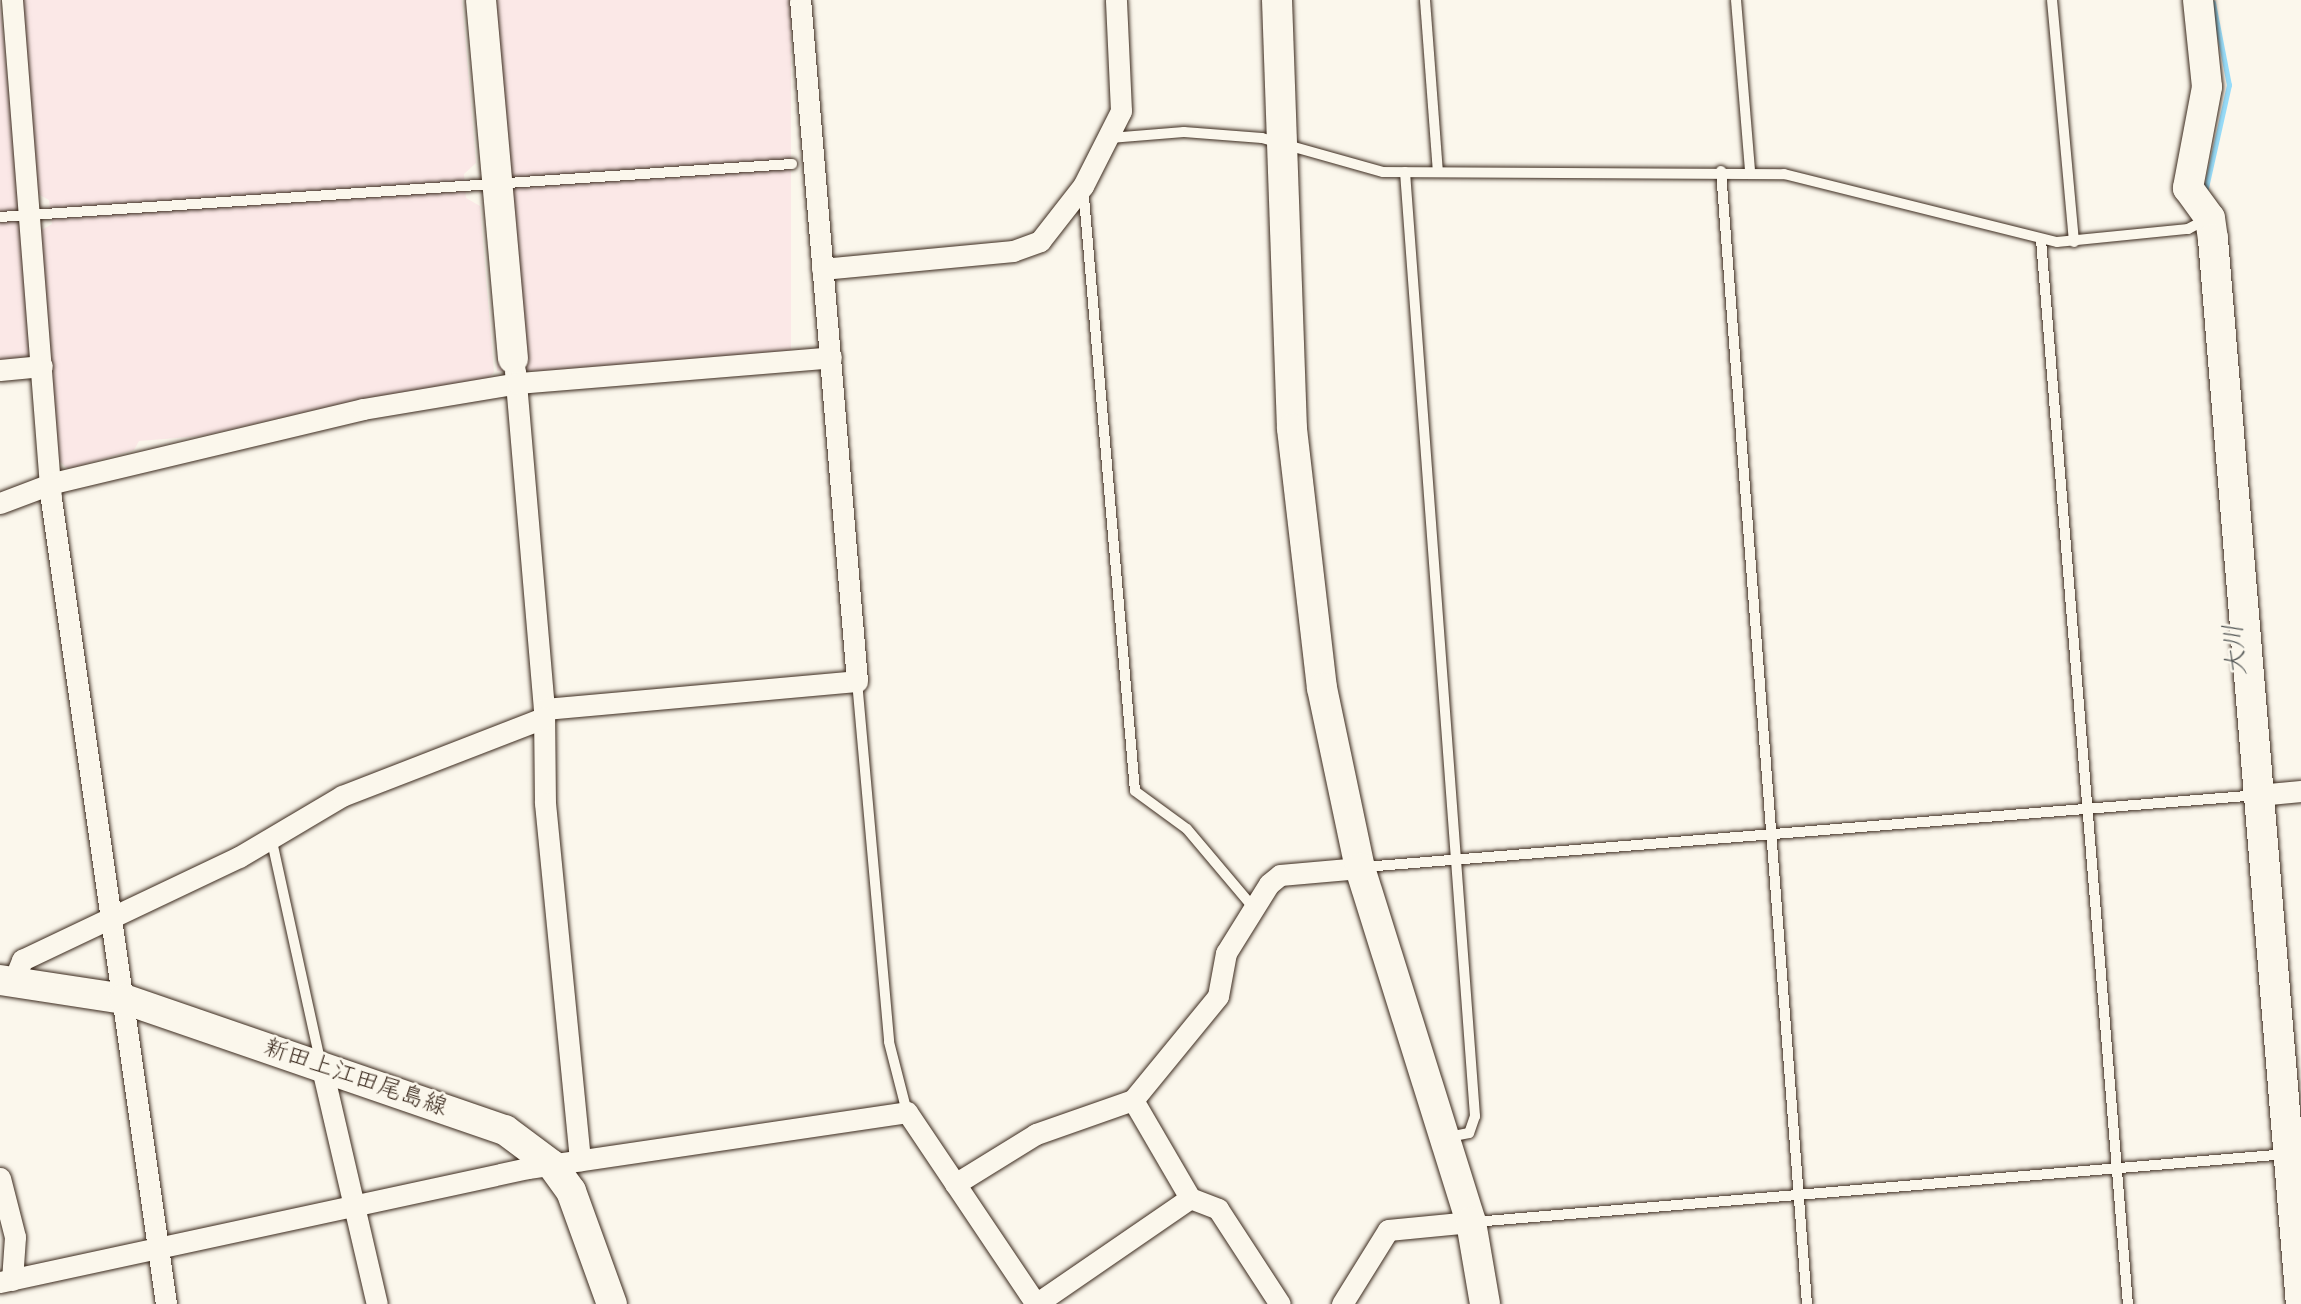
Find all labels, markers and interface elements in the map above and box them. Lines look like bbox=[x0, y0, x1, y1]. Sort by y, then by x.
water label: 大川 bbox=[2217, 623, 2253, 677]
street label: 新田上江田尾島線 bbox=[261, 1031, 451, 1121]

